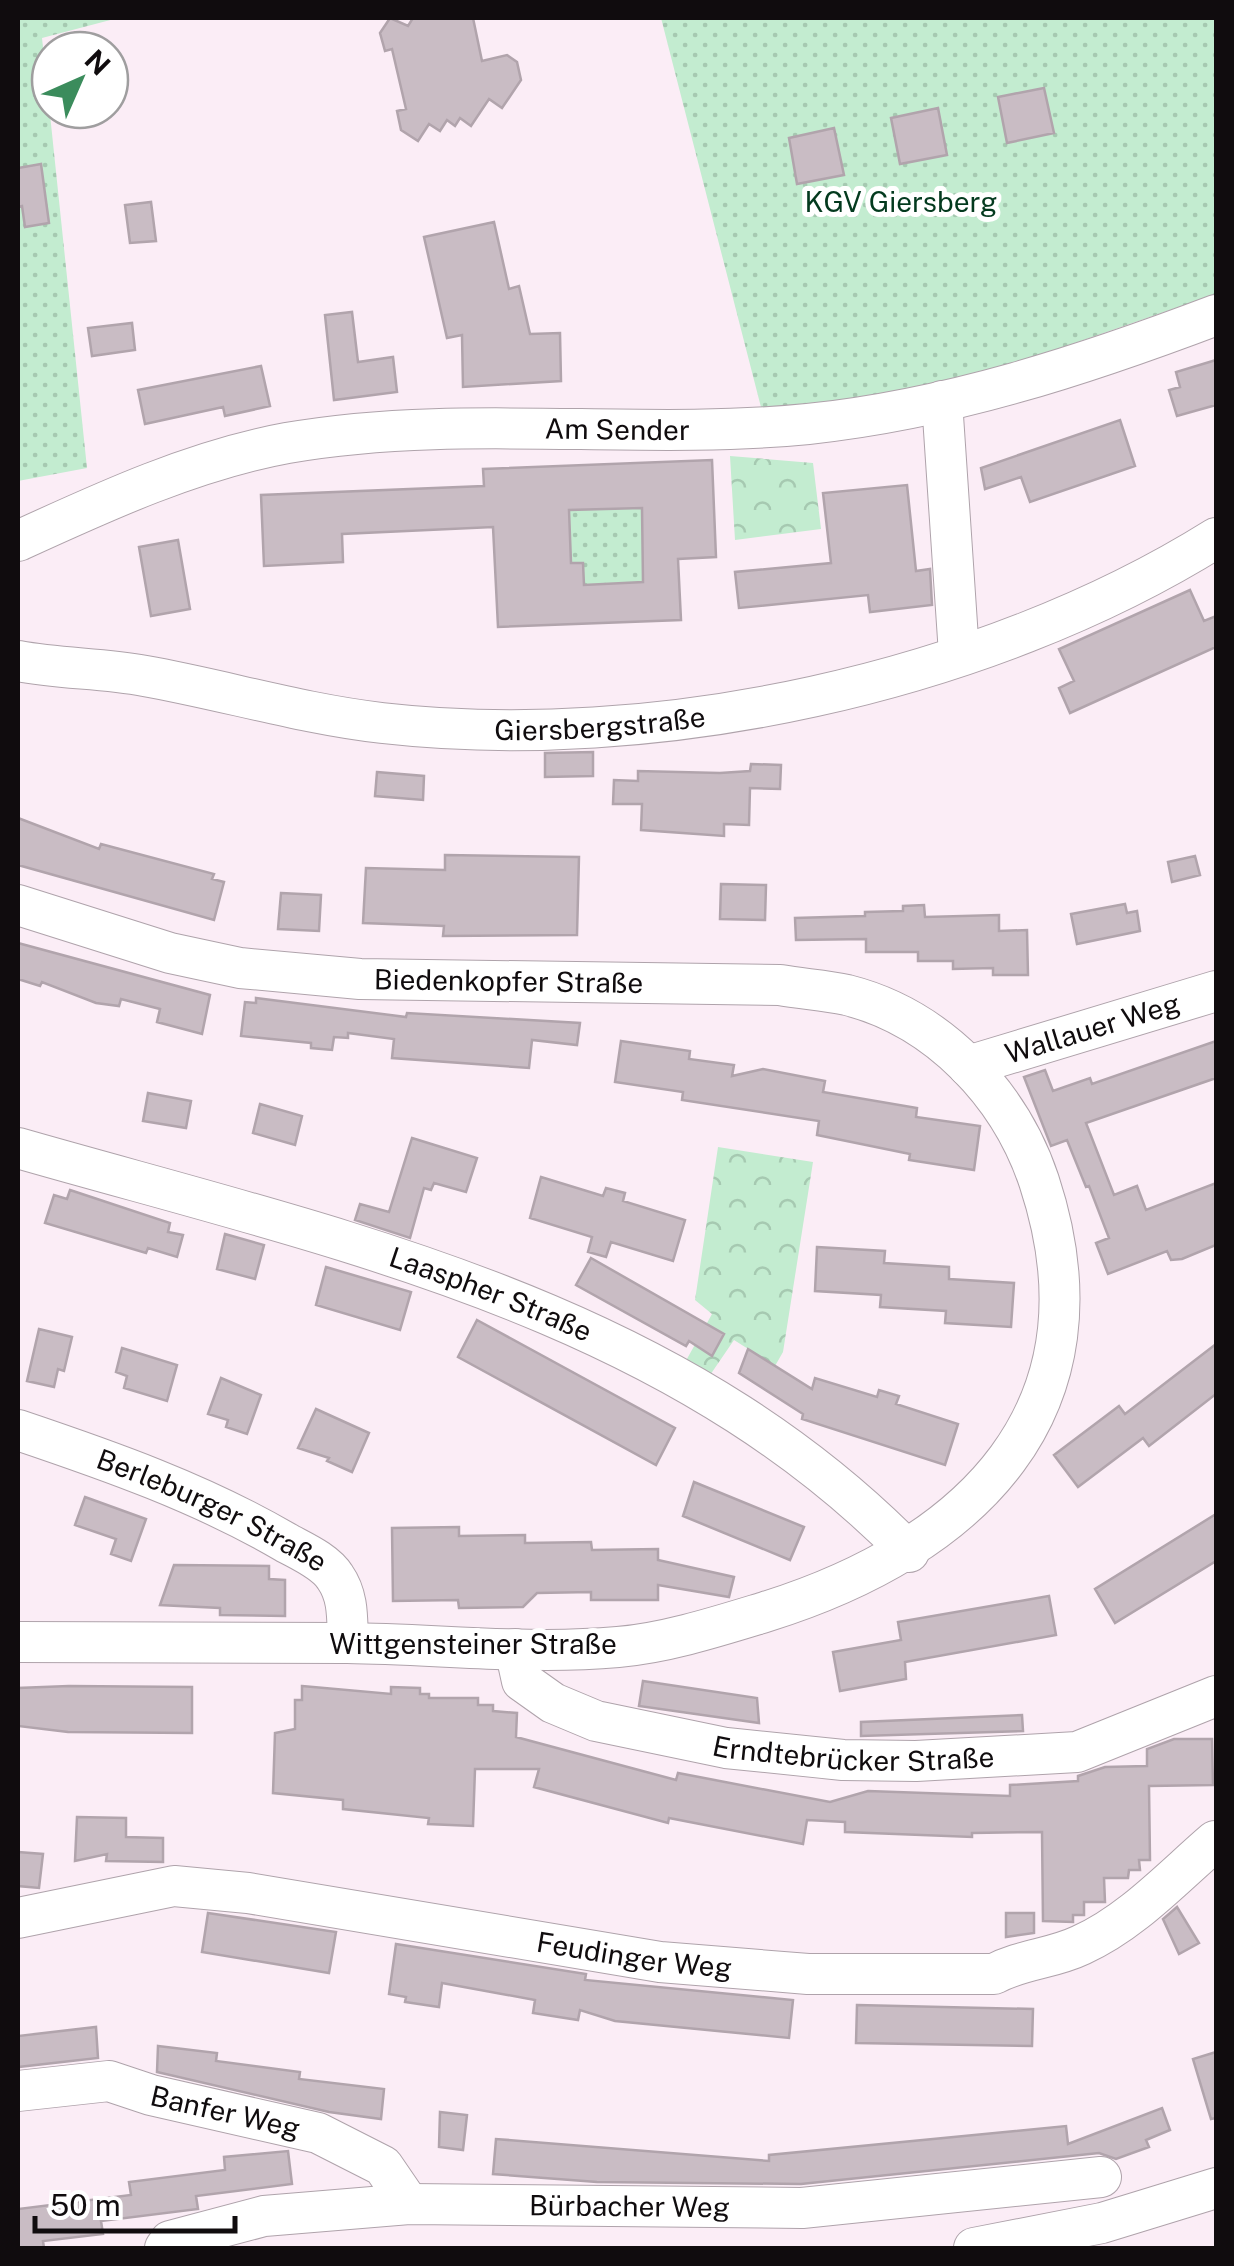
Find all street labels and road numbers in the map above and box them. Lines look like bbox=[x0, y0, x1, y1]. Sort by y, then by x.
street label: Am Sender bbox=[544, 412, 690, 446]
street label: Giersbergstraße bbox=[494, 699, 707, 746]
street label: Biedenkopfer Straße bbox=[374, 962, 643, 999]
street label: Wallauer Weg bbox=[1001, 986, 1184, 1070]
street label: Laaspher Straße bbox=[385, 1240, 597, 1348]
street label: Berleburger Straße bbox=[92, 1442, 334, 1578]
street label: Wittgensteiner Straße bbox=[329, 1627, 617, 1660]
street label: Erndtebrücker Straße bbox=[710, 1729, 995, 1777]
street label: Feudinger Weg bbox=[534, 1925, 733, 1984]
street label: Banfer Weg bbox=[147, 2078, 303, 2144]
street label: Bürbacher Weg bbox=[529, 2188, 730, 2223]

